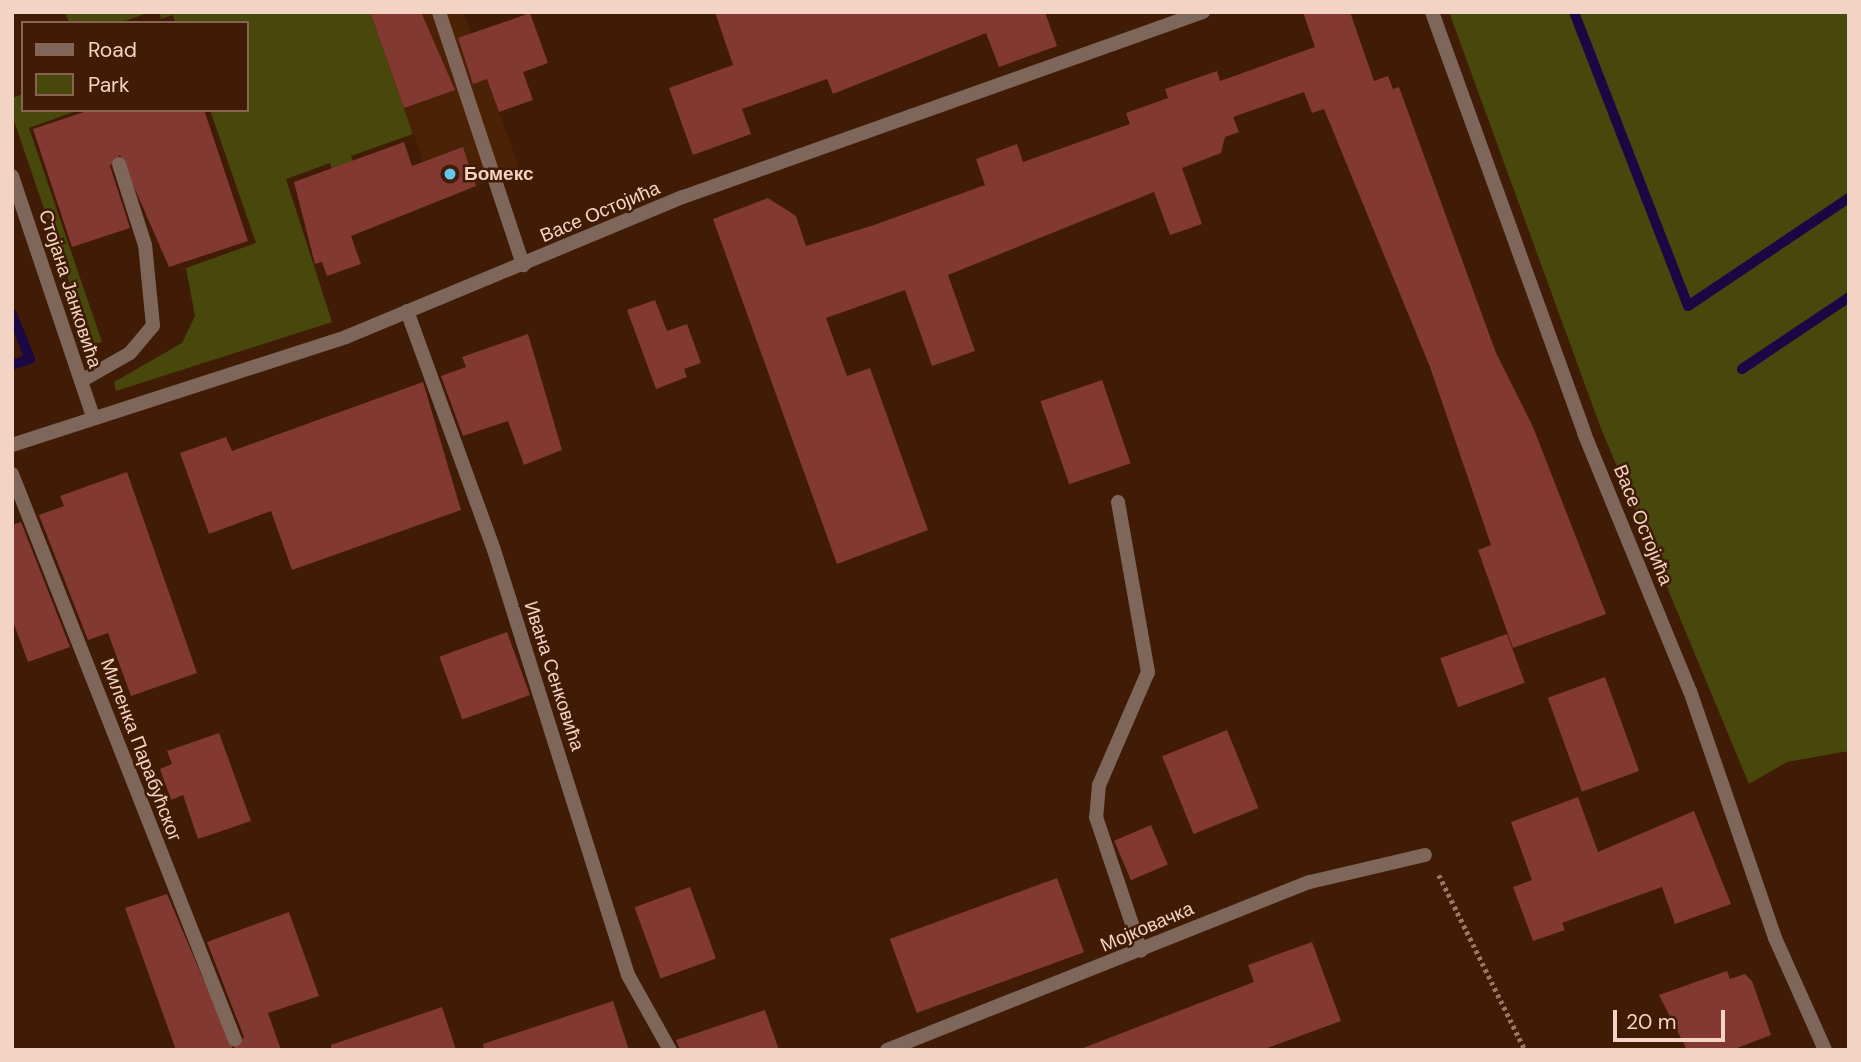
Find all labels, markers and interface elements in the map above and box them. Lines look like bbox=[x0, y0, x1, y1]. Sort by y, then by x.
legend bbox=[21, 21, 248, 112]
text: Road bbox=[88, 36, 137, 64]
text: Park bbox=[88, 71, 129, 99]
place label: Бомекс bbox=[464, 163, 533, 185]
marker: Бомекс bbox=[442, 166, 458, 182]
street label: Васе Остојића bbox=[537, 177, 663, 247]
street label: Стојана Јанковића bbox=[34, 207, 106, 371]
street label: Васе Остојића bbox=[1609, 462, 1677, 588]
street label: Ивана Сенковића bbox=[519, 598, 589, 754]
street label: Миленка Парабућског bbox=[96, 655, 186, 845]
street label: Мојковачка bbox=[1097, 897, 1197, 957]
scale bar bbox=[1616, 996, 1728, 1040]
text: 20 m bbox=[1626, 1008, 1677, 1036]

